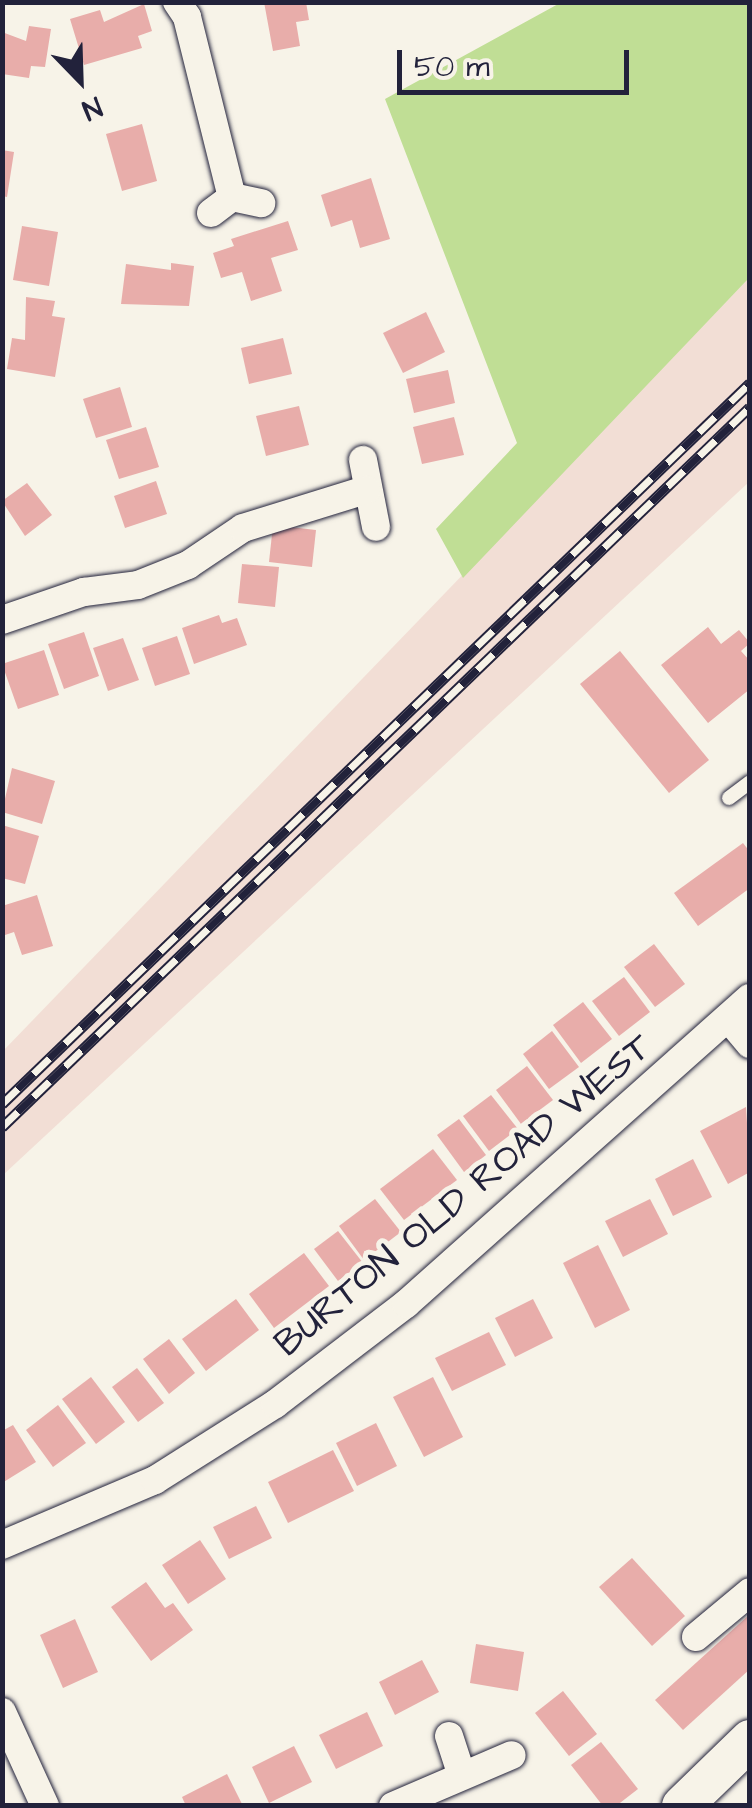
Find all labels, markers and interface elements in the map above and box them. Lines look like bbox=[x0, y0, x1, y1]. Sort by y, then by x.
north arrow bbox=[30, 30, 130, 130]
scale bar bbox=[402, 30, 634, 92]
text: 50 m bbox=[414, 46, 490, 88]
text: N bbox=[76, 87, 108, 129]
street label: BURTON OLD ROAD WEST bbox=[266, 1025, 662, 1367]

